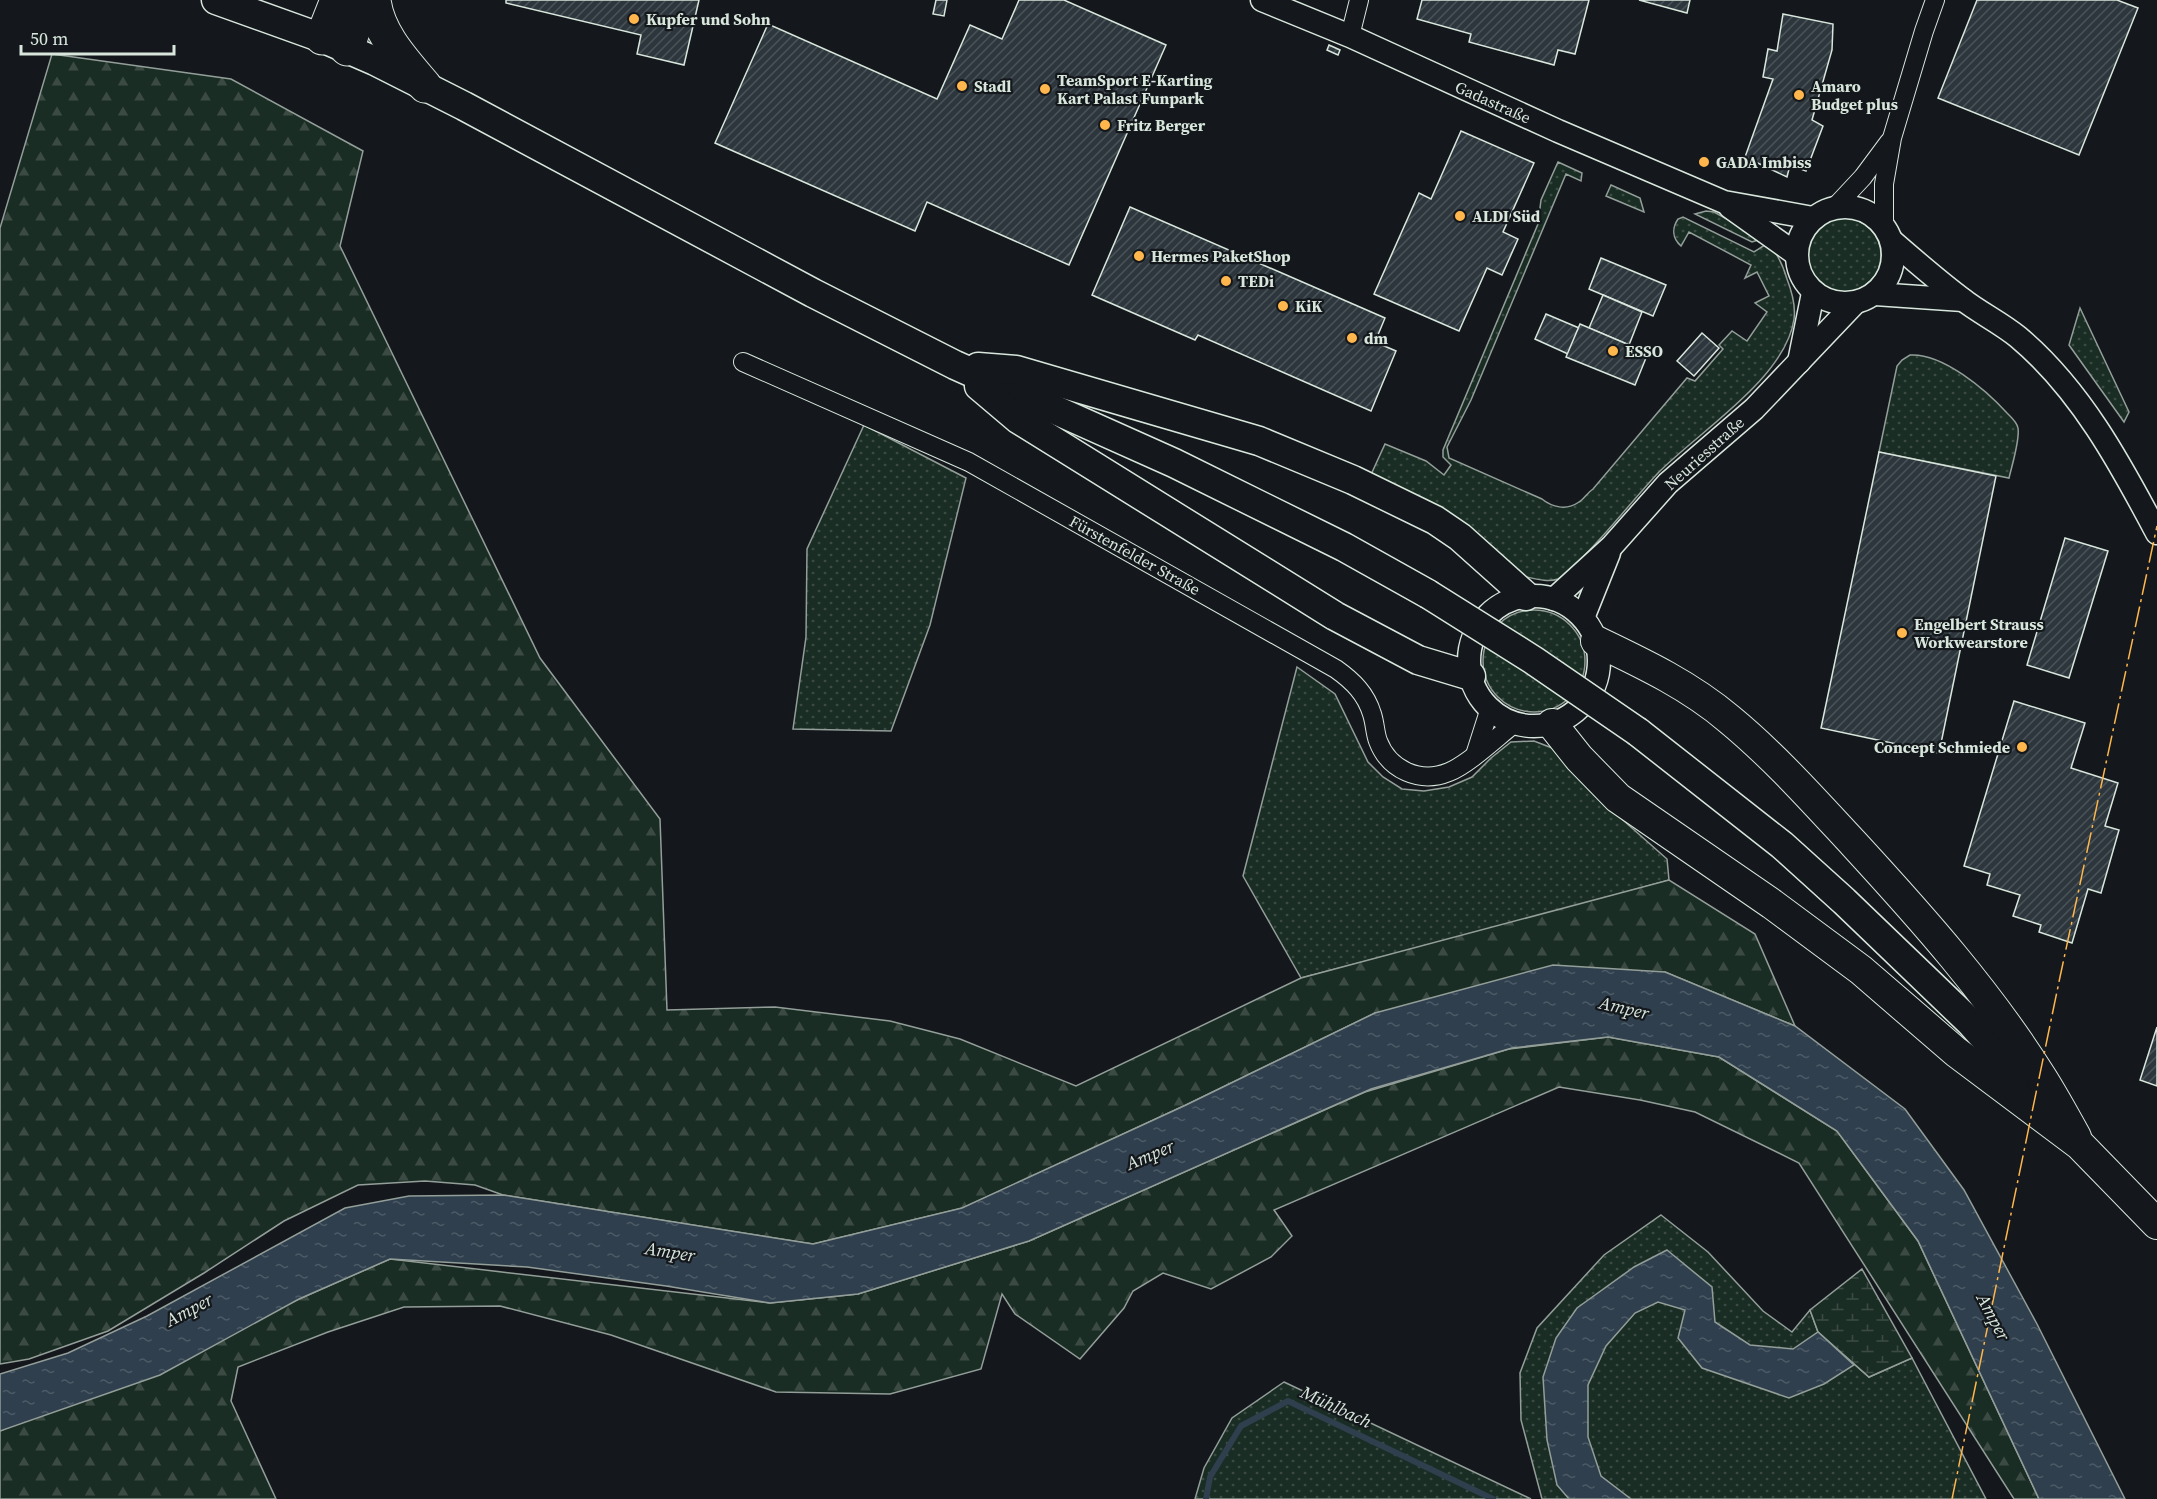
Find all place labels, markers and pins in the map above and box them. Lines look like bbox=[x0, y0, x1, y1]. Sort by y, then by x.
place label: Kupfer und Sohn bbox=[646, 8, 771, 30]
marker: Kupfer und Sohn bbox=[627, 12, 641, 26]
place label: TeamSport E-Karting Kart Palast Funpark bbox=[1057, 69, 1213, 109]
place label: Stadl bbox=[974, 75, 1011, 97]
place label: Amaro Budget plus bbox=[1811, 75, 1898, 115]
marker: Stadl bbox=[955, 79, 969, 93]
marker: TeamSport E-Karting Kart Palast Funpark bbox=[1038, 82, 1052, 96]
marker: Amaro Budget plus bbox=[1792, 88, 1806, 102]
place label: Fritz Berger bbox=[1117, 114, 1206, 136]
marker: Fritz Berger bbox=[1098, 118, 1112, 132]
place label: GADA Imbiss bbox=[1716, 151, 1812, 173]
marker: GADA Imbiss bbox=[1697, 155, 1711, 169]
place label: ALDI Süd bbox=[1472, 205, 1541, 227]
marker: ALDI Süd bbox=[1453, 209, 1467, 223]
place label: Hermes PaketShop bbox=[1151, 245, 1291, 267]
marker: Hermes PaketShop bbox=[1132, 249, 1146, 263]
place label: TEDi bbox=[1238, 270, 1274, 292]
marker: TEDi bbox=[1219, 274, 1233, 288]
place label: KiK bbox=[1295, 295, 1323, 317]
marker: KiK bbox=[1276, 299, 1290, 313]
place label: dm bbox=[1364, 327, 1389, 349]
marker: dm bbox=[1345, 331, 1359, 345]
place label: ESSO bbox=[1625, 340, 1663, 362]
marker: ESSO bbox=[1606, 344, 1620, 358]
place label: Engelbert Strauss Workwearstore bbox=[1914, 613, 2044, 653]
marker: Engelbert Strauss Workwearstore bbox=[1895, 626, 1909, 640]
place label: Concept Schmiede bbox=[1874, 736, 2010, 758]
marker: Concept Schmiede bbox=[2015, 740, 2029, 754]

